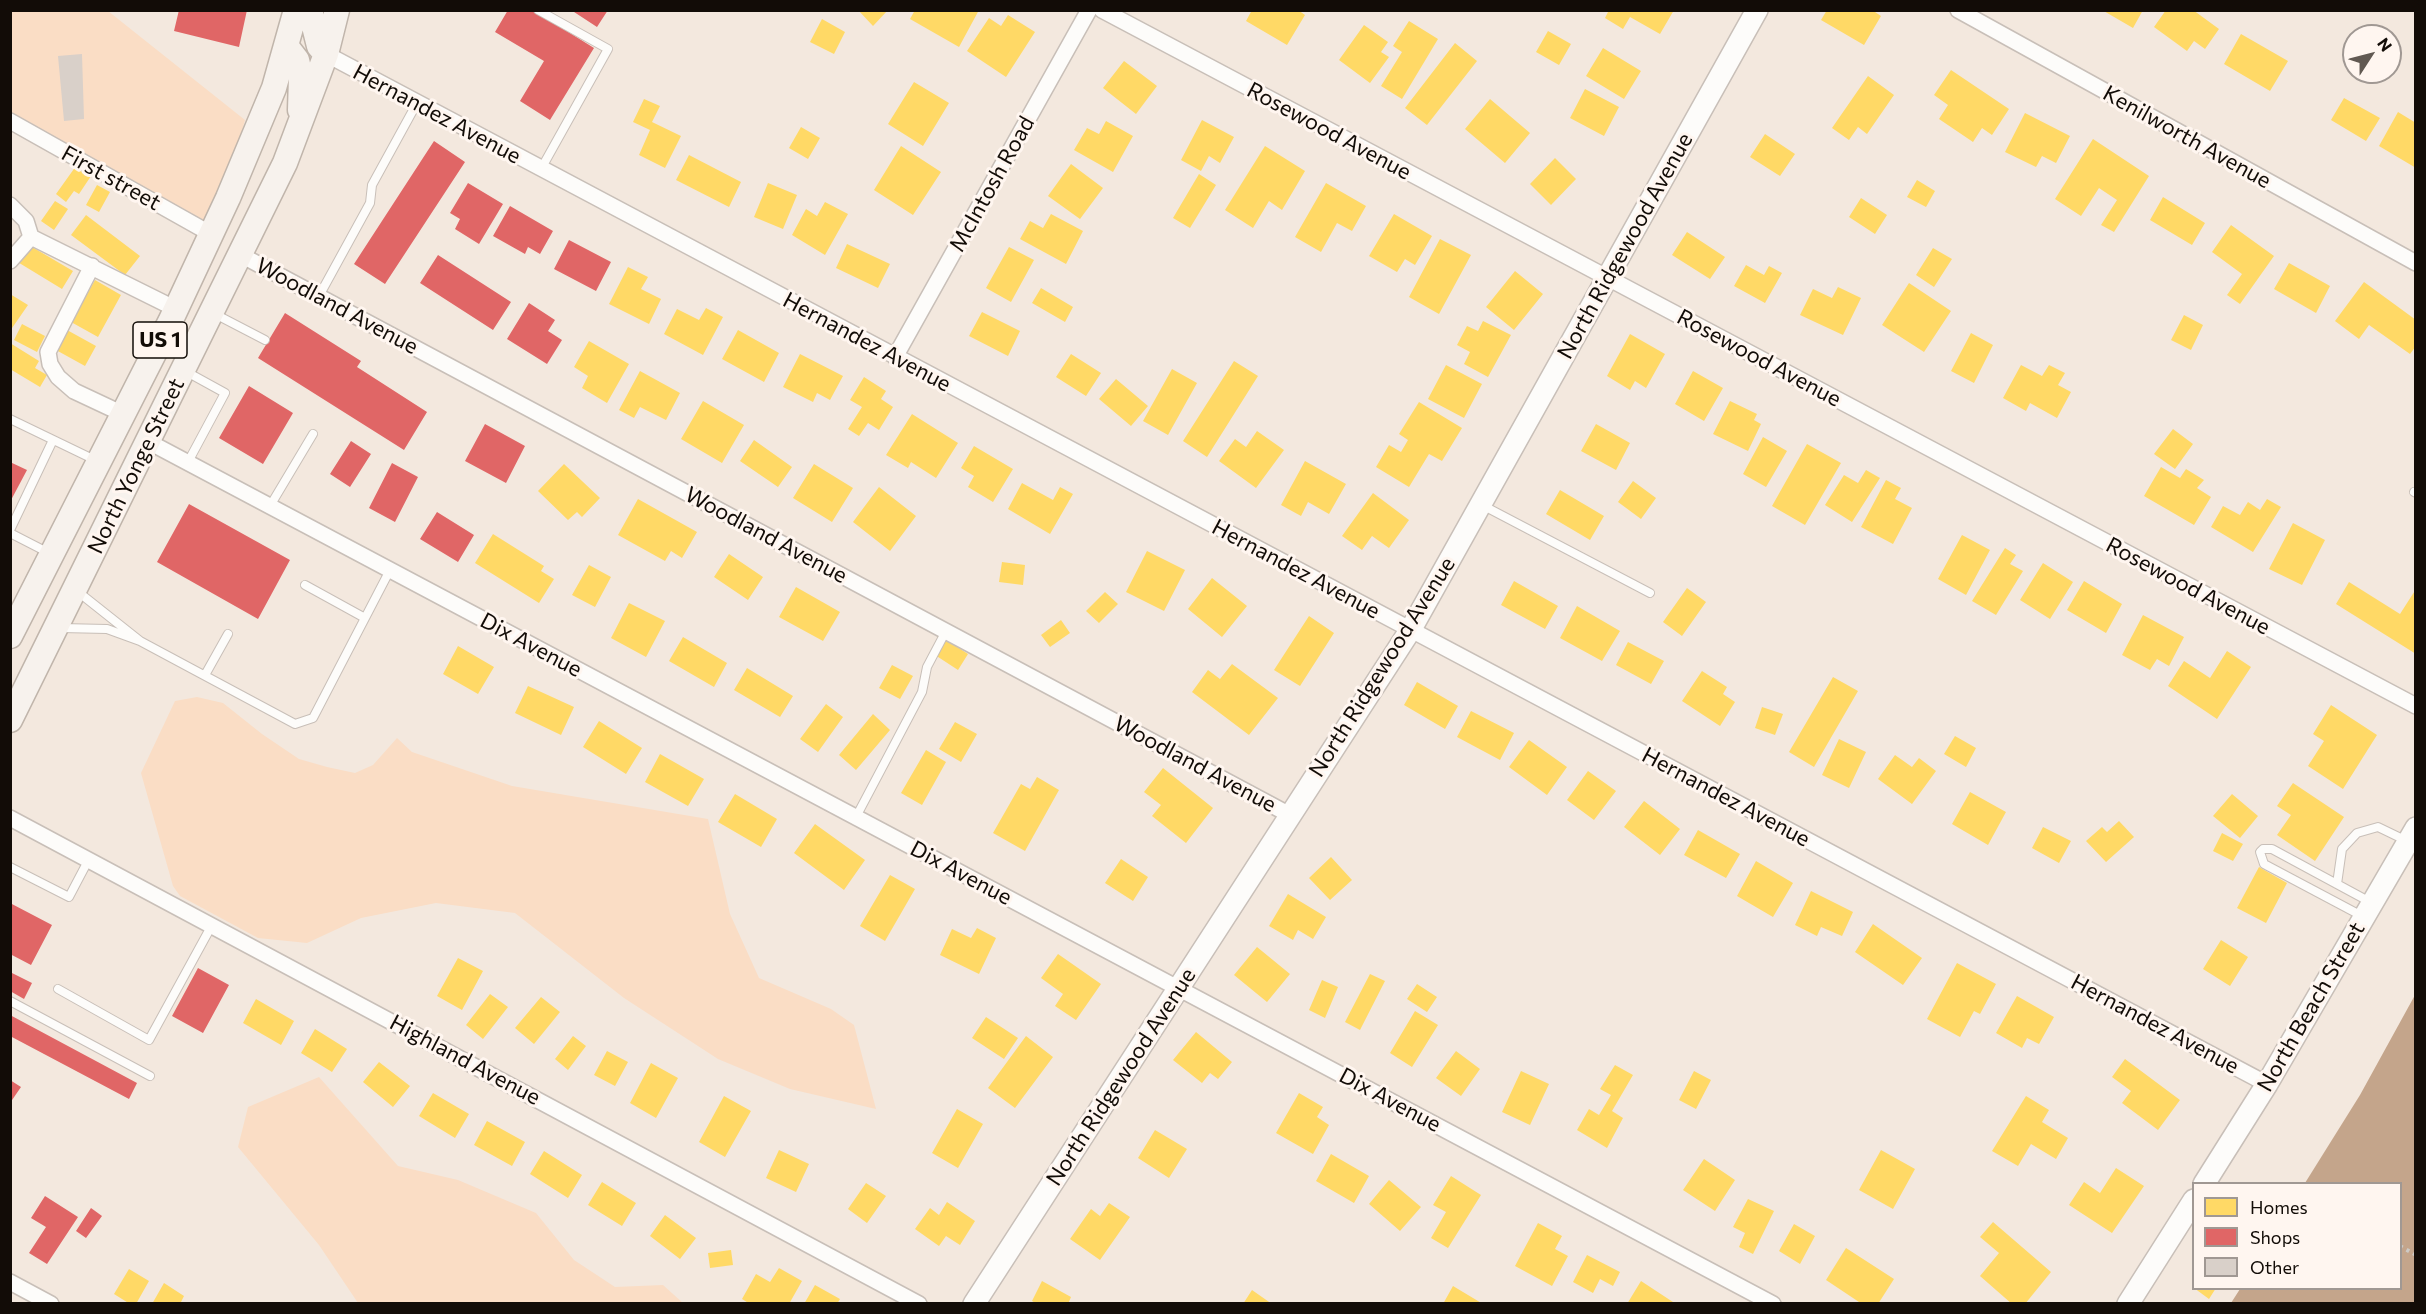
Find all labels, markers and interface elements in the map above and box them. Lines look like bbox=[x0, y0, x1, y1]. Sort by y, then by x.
north arrow bbox=[2342, 24, 2402, 84]
text: N bbox=[2374, 34, 2397, 55]
street label: Hernandez Avenue bbox=[349, 59, 525, 169]
street label: Rosewood Avenue bbox=[1242, 77, 1416, 185]
street label: Kenilworth Avenue bbox=[2098, 80, 2276, 194]
street label: McIntosh Road bbox=[944, 112, 1040, 256]
street label: North Ridgewood Avenue bbox=[1552, 128, 1698, 364]
street label: First street bbox=[57, 140, 165, 216]
street label: Woodland Avenue bbox=[251, 252, 423, 360]
street label: Hernandez Avenue bbox=[779, 287, 955, 397]
street label: Rosewood Avenue bbox=[1672, 304, 1846, 412]
road number: US 1 bbox=[133, 322, 187, 358]
street label: North Yonge Street bbox=[82, 374, 190, 558]
street label: Woodland Avenue bbox=[680, 481, 852, 589]
street label: Hernandez Avenue bbox=[1208, 514, 1384, 624]
street label: Rosewood Avenue bbox=[2101, 532, 2275, 640]
street label: North Ridgewood Avenue bbox=[1303, 552, 1461, 782]
street label: Dix Avenue bbox=[476, 607, 586, 683]
street label: Woodland Avenue bbox=[1109, 710, 1281, 818]
street label: Hernandez Avenue bbox=[1638, 742, 1814, 852]
street label: Dix Avenue bbox=[906, 835, 1016, 911]
street label: North Beach Street bbox=[2252, 917, 2370, 1097]
street label: North Ridgewood Avenue bbox=[1041, 963, 1201, 1191]
street label: Hernandez Avenue bbox=[2067, 969, 2243, 1079]
street label: Highland Avenue bbox=[385, 1009, 545, 1111]
street label: Dix Avenue bbox=[1335, 1062, 1445, 1138]
legend bbox=[2192, 1182, 2402, 1290]
text: Homes bbox=[2250, 1196, 2308, 1218]
text: Shops bbox=[2250, 1226, 2300, 1248]
text: Other bbox=[2250, 1256, 2299, 1278]

